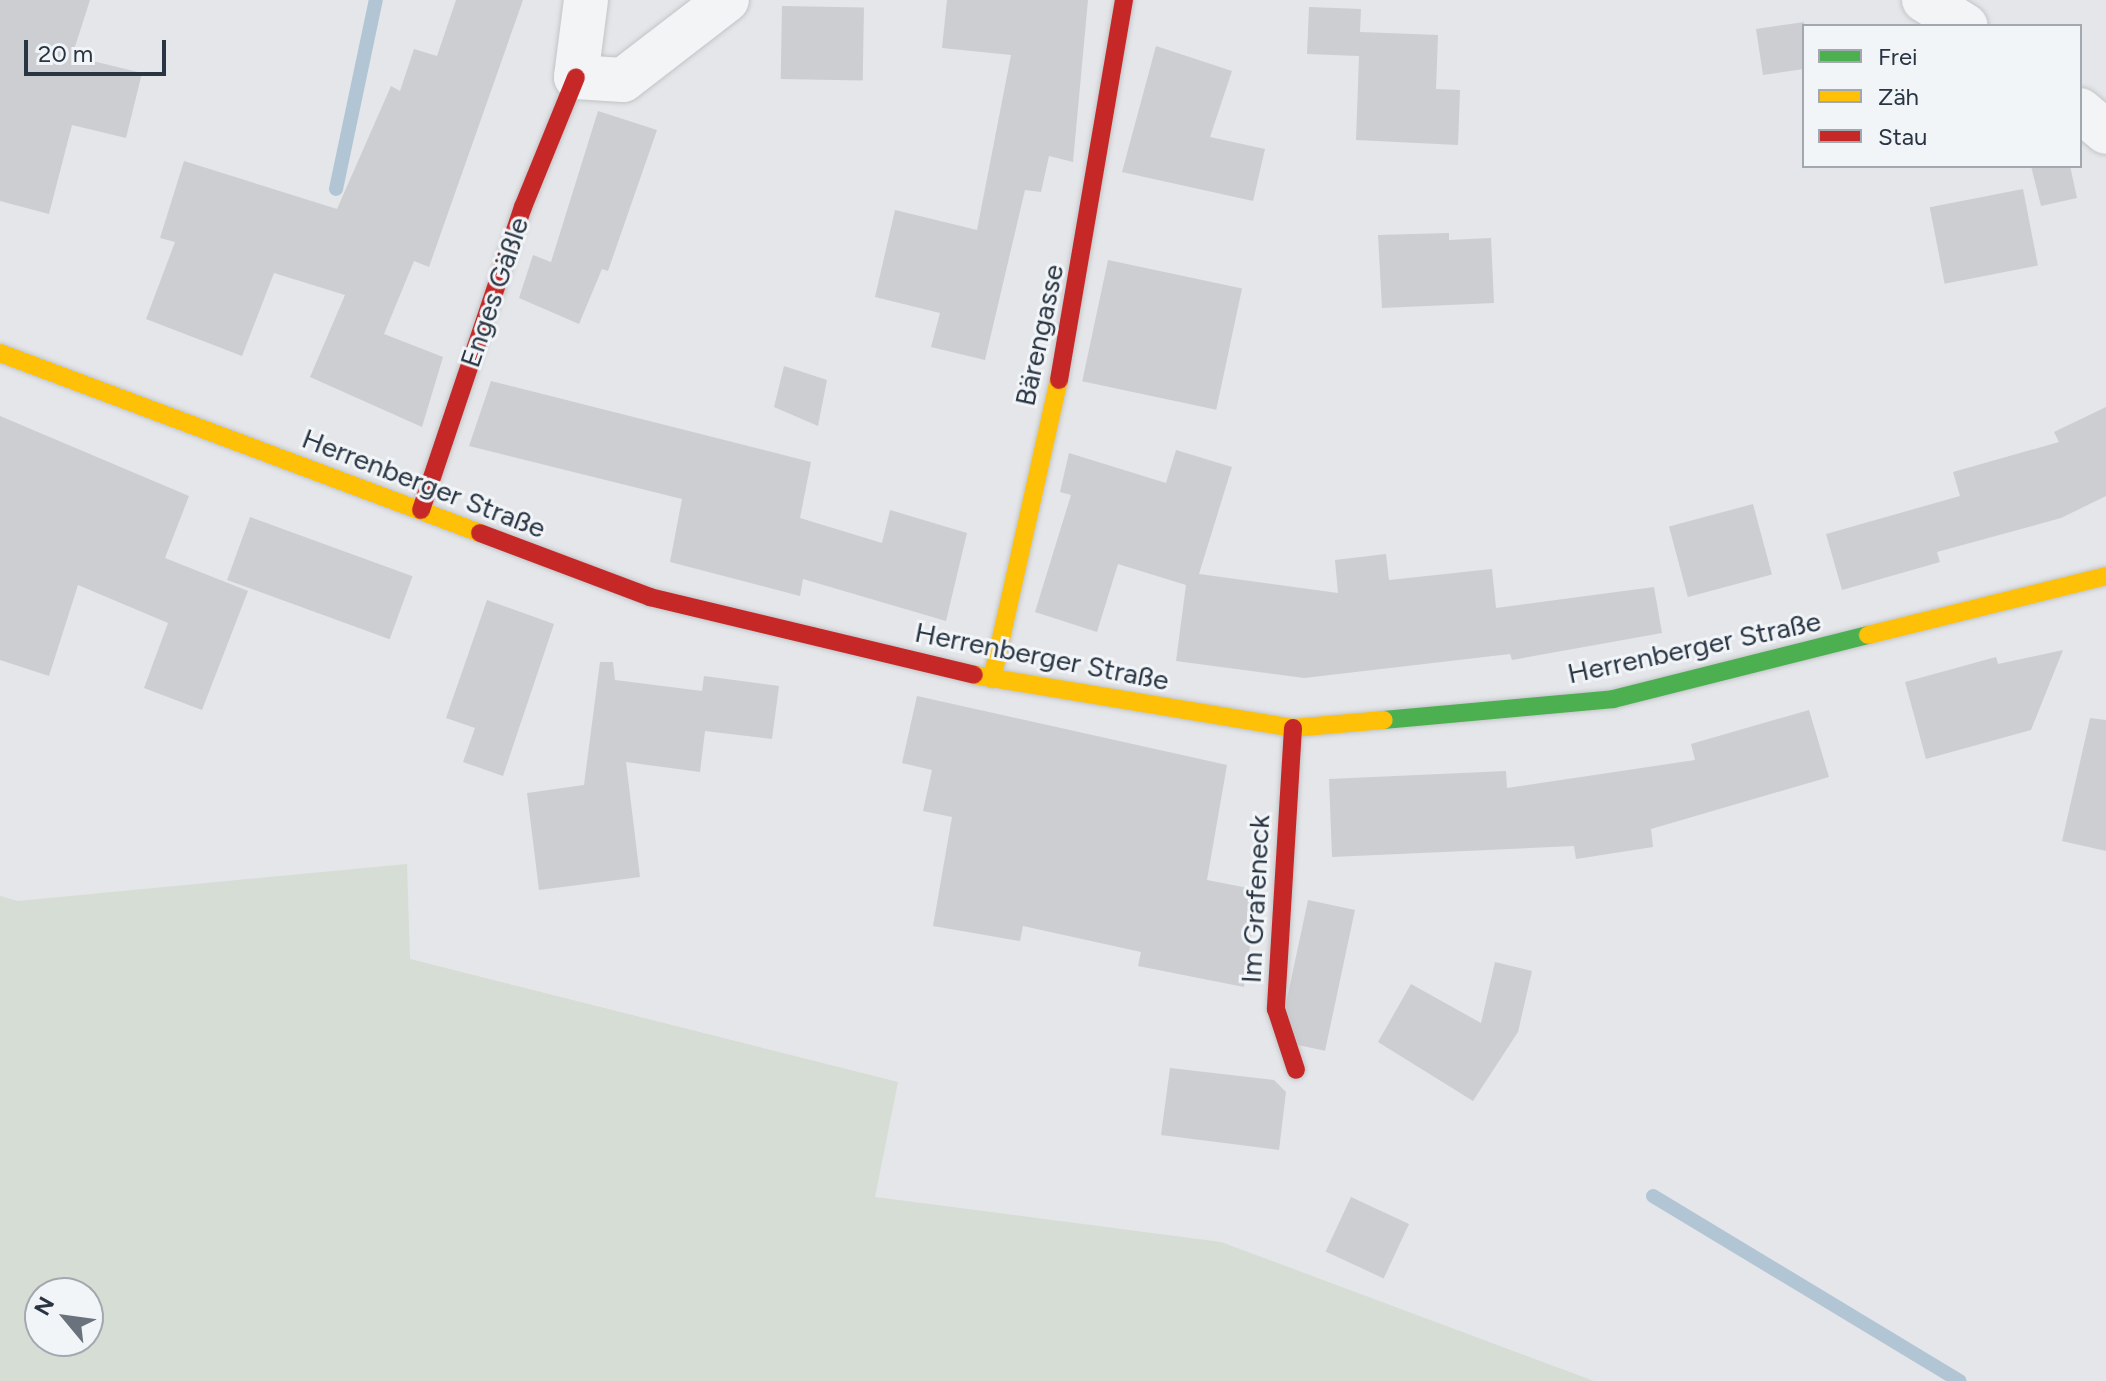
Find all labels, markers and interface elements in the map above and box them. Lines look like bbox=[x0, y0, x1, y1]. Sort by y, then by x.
scale bar bbox=[28, 24, 170, 74]
legend bbox=[1802, 24, 2082, 168]
text: 20 m bbox=[38, 39, 93, 68]
text: Frei bbox=[1878, 42, 1918, 71]
text: Zäh bbox=[1878, 82, 1919, 111]
text: Stau bbox=[1878, 122, 1927, 151]
street label: Enges Gäßle bbox=[453, 212, 535, 372]
street label: Bärengasse bbox=[1008, 261, 1070, 409]
street label: Herrenberger Straße bbox=[298, 421, 550, 545]
street label: Herrenberger Straße bbox=[1564, 604, 1824, 690]
street label: Herrenberger Straße bbox=[912, 615, 1172, 697]
street label: Im Grafeneck bbox=[1234, 814, 1276, 984]
north arrow bbox=[24, 1277, 104, 1357]
text: N bbox=[28, 1292, 60, 1320]

